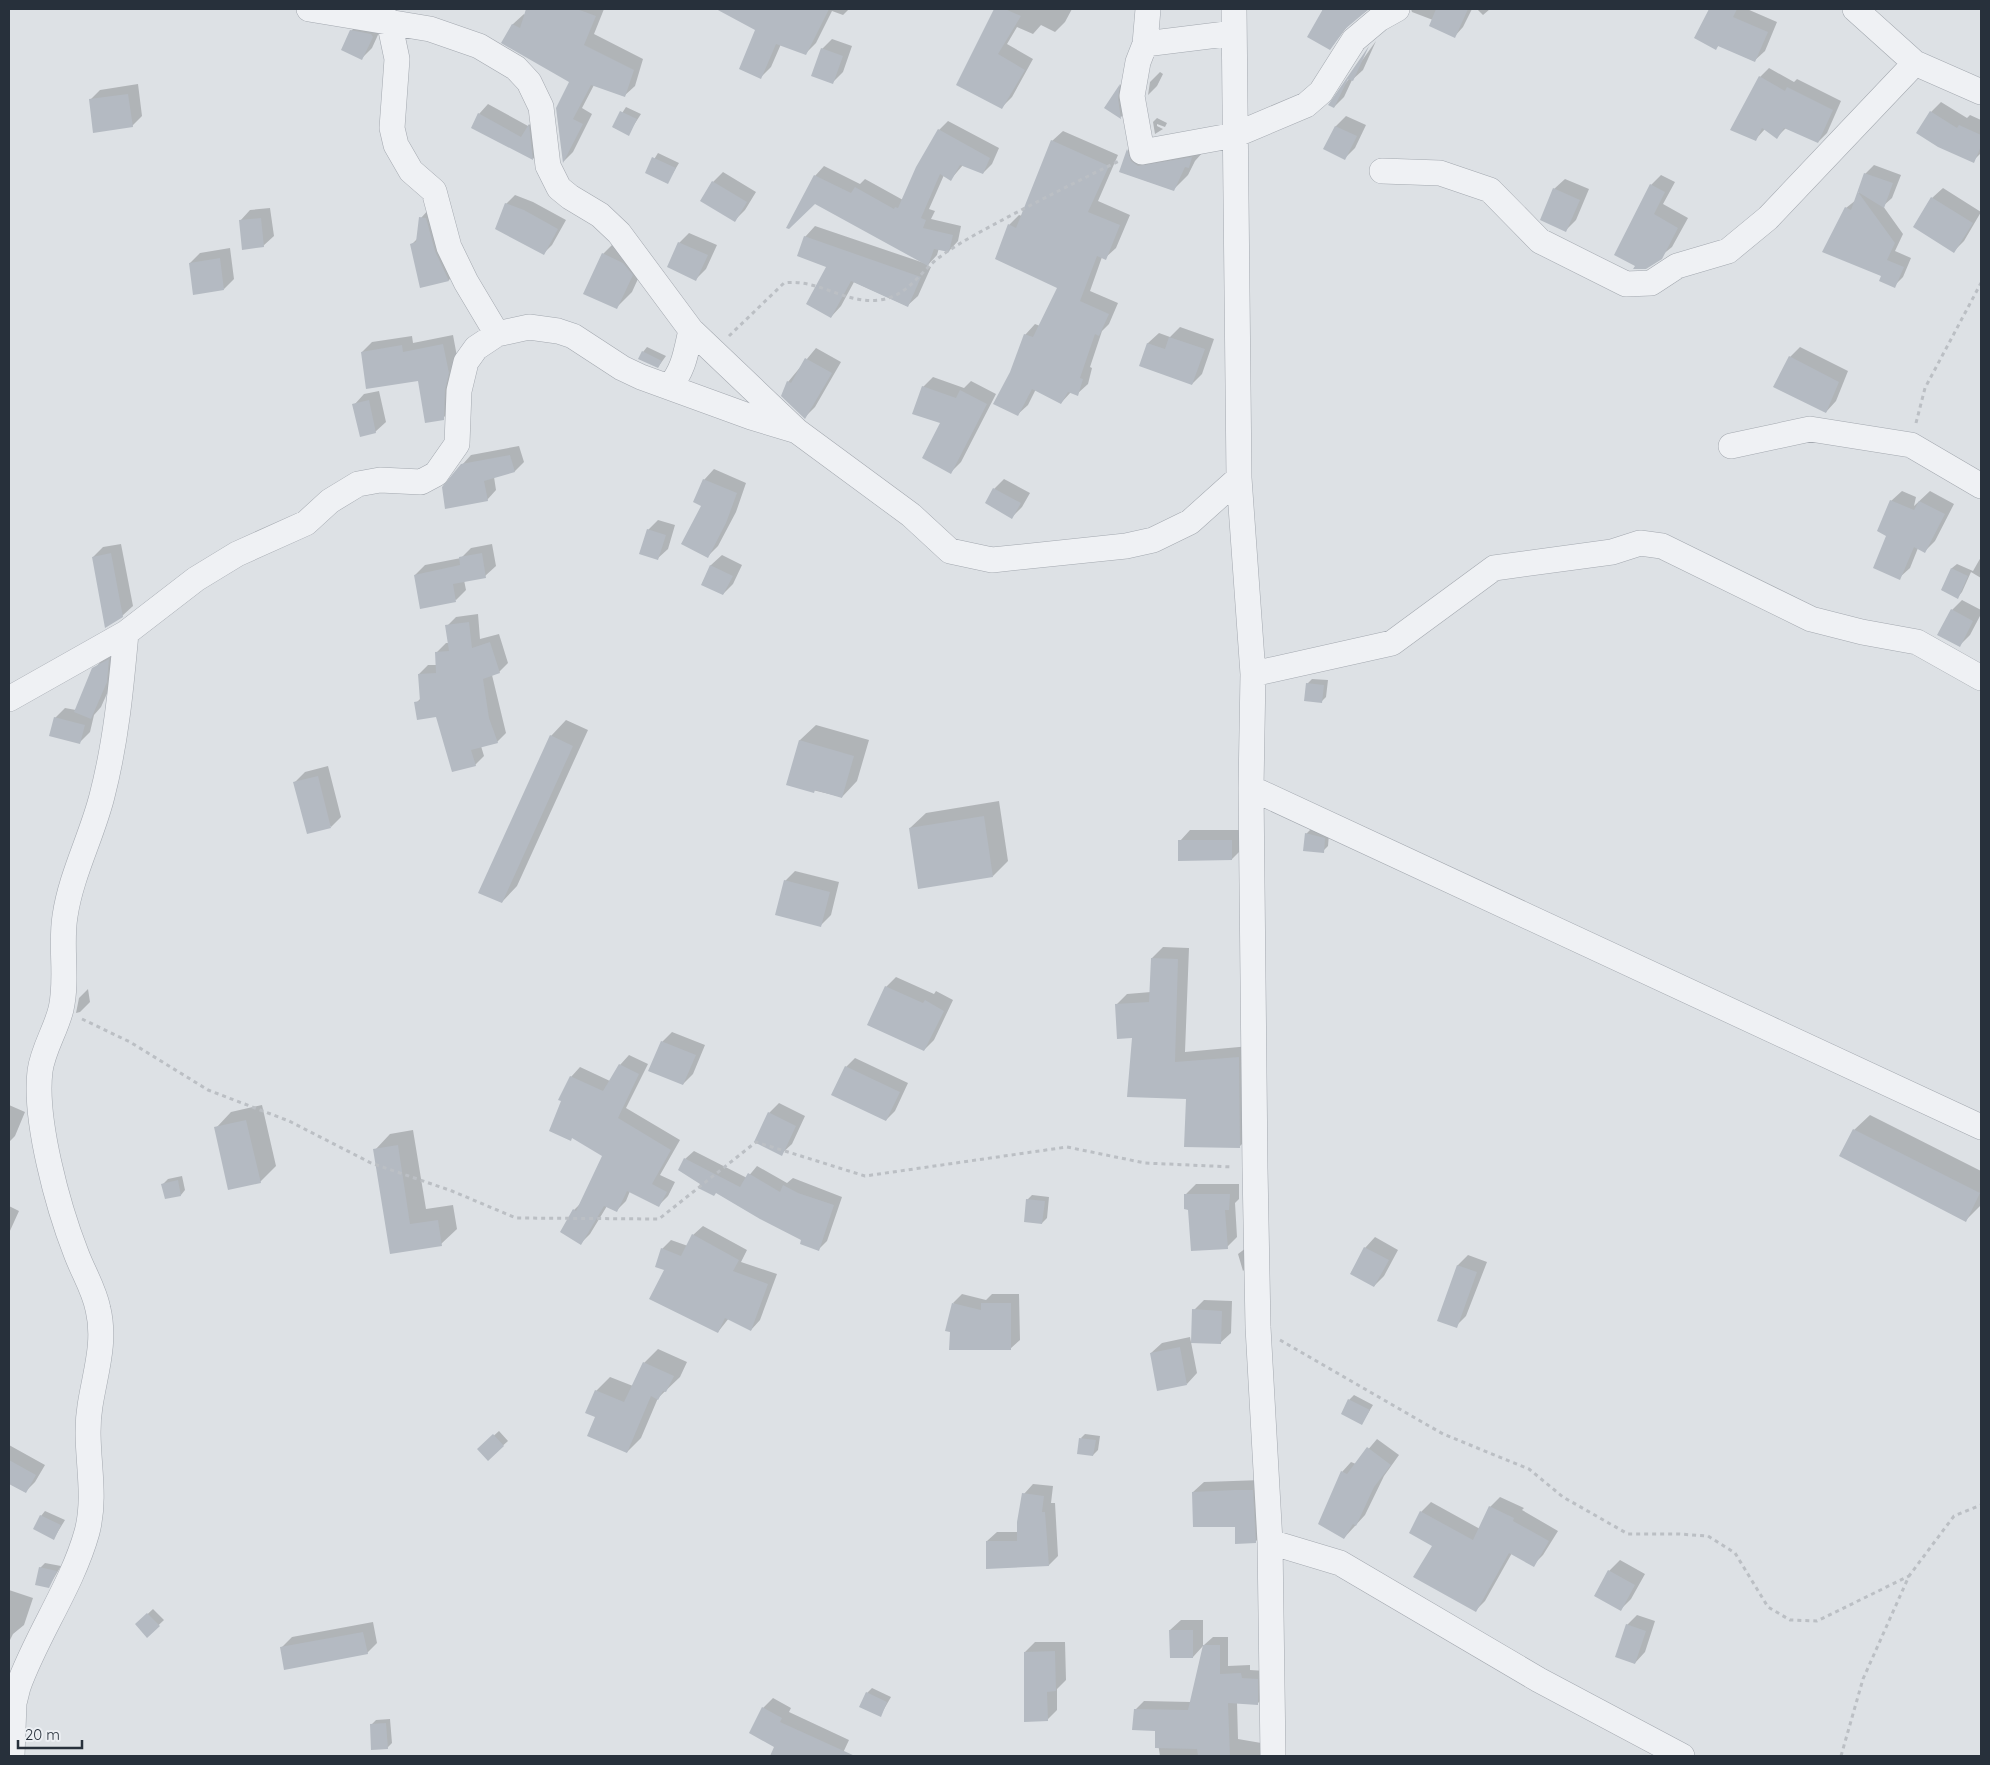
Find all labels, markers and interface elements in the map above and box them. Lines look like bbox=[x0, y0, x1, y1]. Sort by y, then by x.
scale bar bbox=[18, 1718, 81, 1750]
text: 20 m bbox=[25, 1725, 60, 1744]

